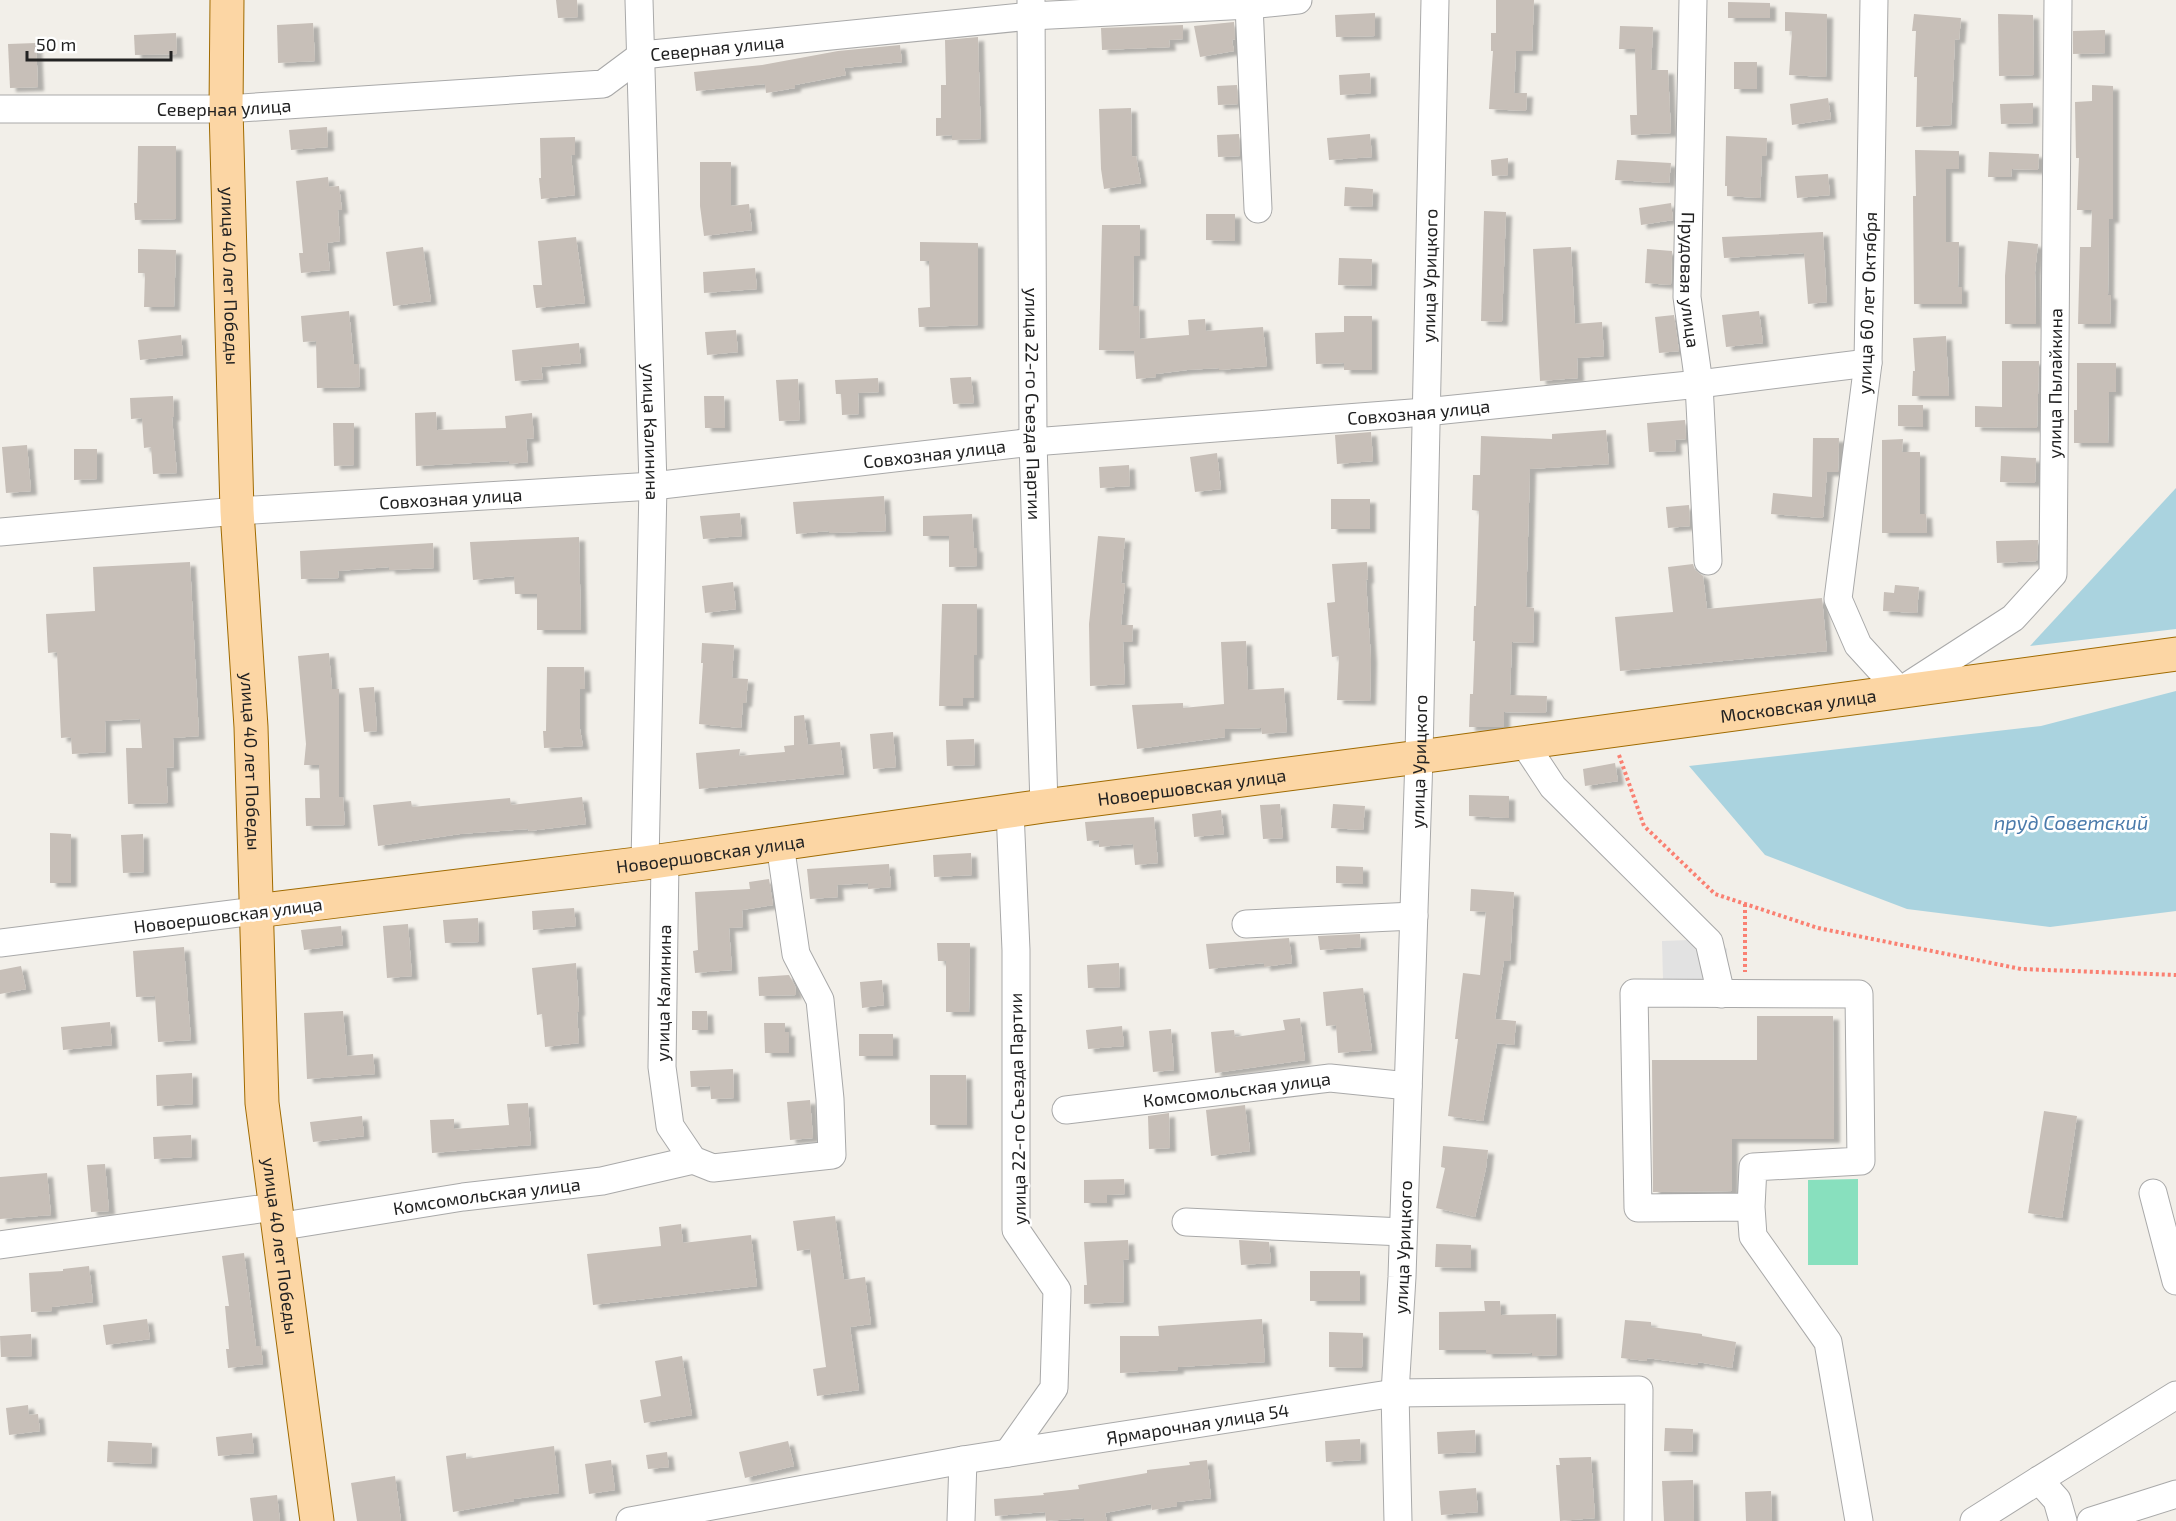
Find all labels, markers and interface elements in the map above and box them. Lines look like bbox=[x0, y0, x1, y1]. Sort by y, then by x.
scale bar bbox=[27, 24, 171, 62]
street label: Северная улица bbox=[649, 30, 785, 65]
text: 50 m bbox=[36, 33, 76, 55]
street label: Северная улица bbox=[157, 94, 292, 120]
street label: улица 40 лет Победы bbox=[217, 186, 244, 365]
street label: улица Урицкого bbox=[1417, 208, 1442, 343]
street label: улица 60 лет Октября bbox=[1853, 211, 1881, 395]
street label: Прудовая улица bbox=[1676, 212, 1705, 349]
street label: улица 22-го Съезда Партии bbox=[1021, 288, 1046, 520]
street label: улица Пылайкина bbox=[2043, 308, 2066, 459]
street label: улица Калинина bbox=[638, 363, 664, 501]
street label: Совхозная улица bbox=[1346, 394, 1491, 429]
street label: Совхозная улица bbox=[862, 434, 1007, 473]
street label: Совхозная улица bbox=[378, 483, 523, 513]
street label: улица 40 лет Победы bbox=[236, 672, 266, 851]
street label: Московская улица bbox=[1719, 684, 1878, 727]
street label: улица Урицкого bbox=[1406, 694, 1431, 829]
street label: Новоершовская улица bbox=[1096, 763, 1287, 810]
water label: пруд Советский bbox=[1994, 810, 2148, 834]
street label: Новоершовская улица bbox=[615, 829, 806, 877]
street label: Новоершовская улица bbox=[132, 893, 324, 937]
street label: улица Калинина bbox=[651, 924, 675, 1062]
street label: улица 22-го Съезда Партии bbox=[1004, 993, 1030, 1225]
street label: Комсомольская улица bbox=[1142, 1067, 1332, 1112]
street label: улица 40 лет Победы bbox=[258, 1156, 303, 1336]
street label: Комсомольская улица bbox=[391, 1173, 582, 1219]
street label: улица Урицкого bbox=[1389, 1180, 1416, 1315]
street label: Ярмарочная улица 54 bbox=[1105, 1399, 1291, 1449]

